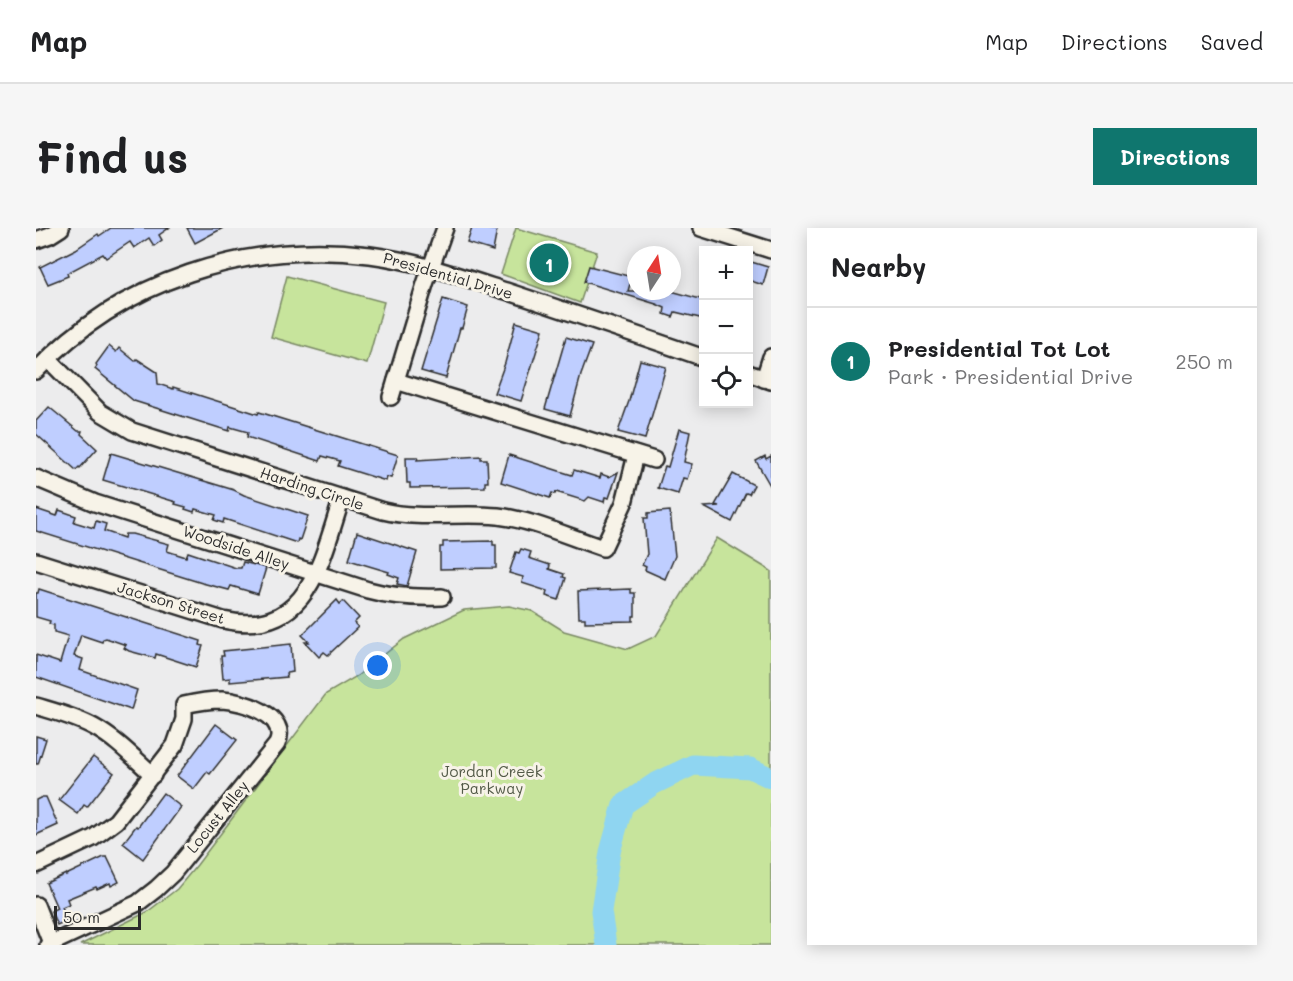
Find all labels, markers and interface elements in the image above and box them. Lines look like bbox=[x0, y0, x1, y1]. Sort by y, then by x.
text: Map bbox=[30, 23, 87, 59]
text: Map bbox=[985, 28, 1028, 55]
text: Directions bbox=[1061, 28, 1168, 55]
text: Saved bbox=[1201, 28, 1263, 55]
button: Directions bbox=[1093, 128, 1257, 185]
text: Find us bbox=[36, 129, 188, 184]
pin: 1 bbox=[530, 240, 568, 285]
north arrow bbox=[627, 246, 681, 300]
map controls bbox=[699, 246, 753, 408]
button: + bbox=[699, 246, 753, 300]
street label: Presidential Drive bbox=[381, 247, 515, 303]
text: Nearby bbox=[831, 250, 926, 284]
button: − bbox=[699, 300, 753, 354]
text: Presidential Tot Lot bbox=[888, 334, 1110, 363]
text: 1 bbox=[846, 348, 855, 374]
text: 250 m bbox=[1176, 348, 1233, 374]
button: locate bbox=[699, 354, 753, 408]
text: Park · Presidential Drive bbox=[888, 363, 1133, 389]
street label: Harding Circle bbox=[258, 462, 367, 514]
street label: Woodside Alley bbox=[180, 520, 292, 574]
street label: Jackson Street bbox=[115, 576, 227, 628]
your location bbox=[363, 651, 392, 680]
park label: Jordan Creek Parkway bbox=[441, 761, 543, 798]
street label: Locust Alley bbox=[182, 776, 253, 857]
scale bar bbox=[54, 903, 141, 930]
text: 50 m bbox=[63, 906, 100, 927]

